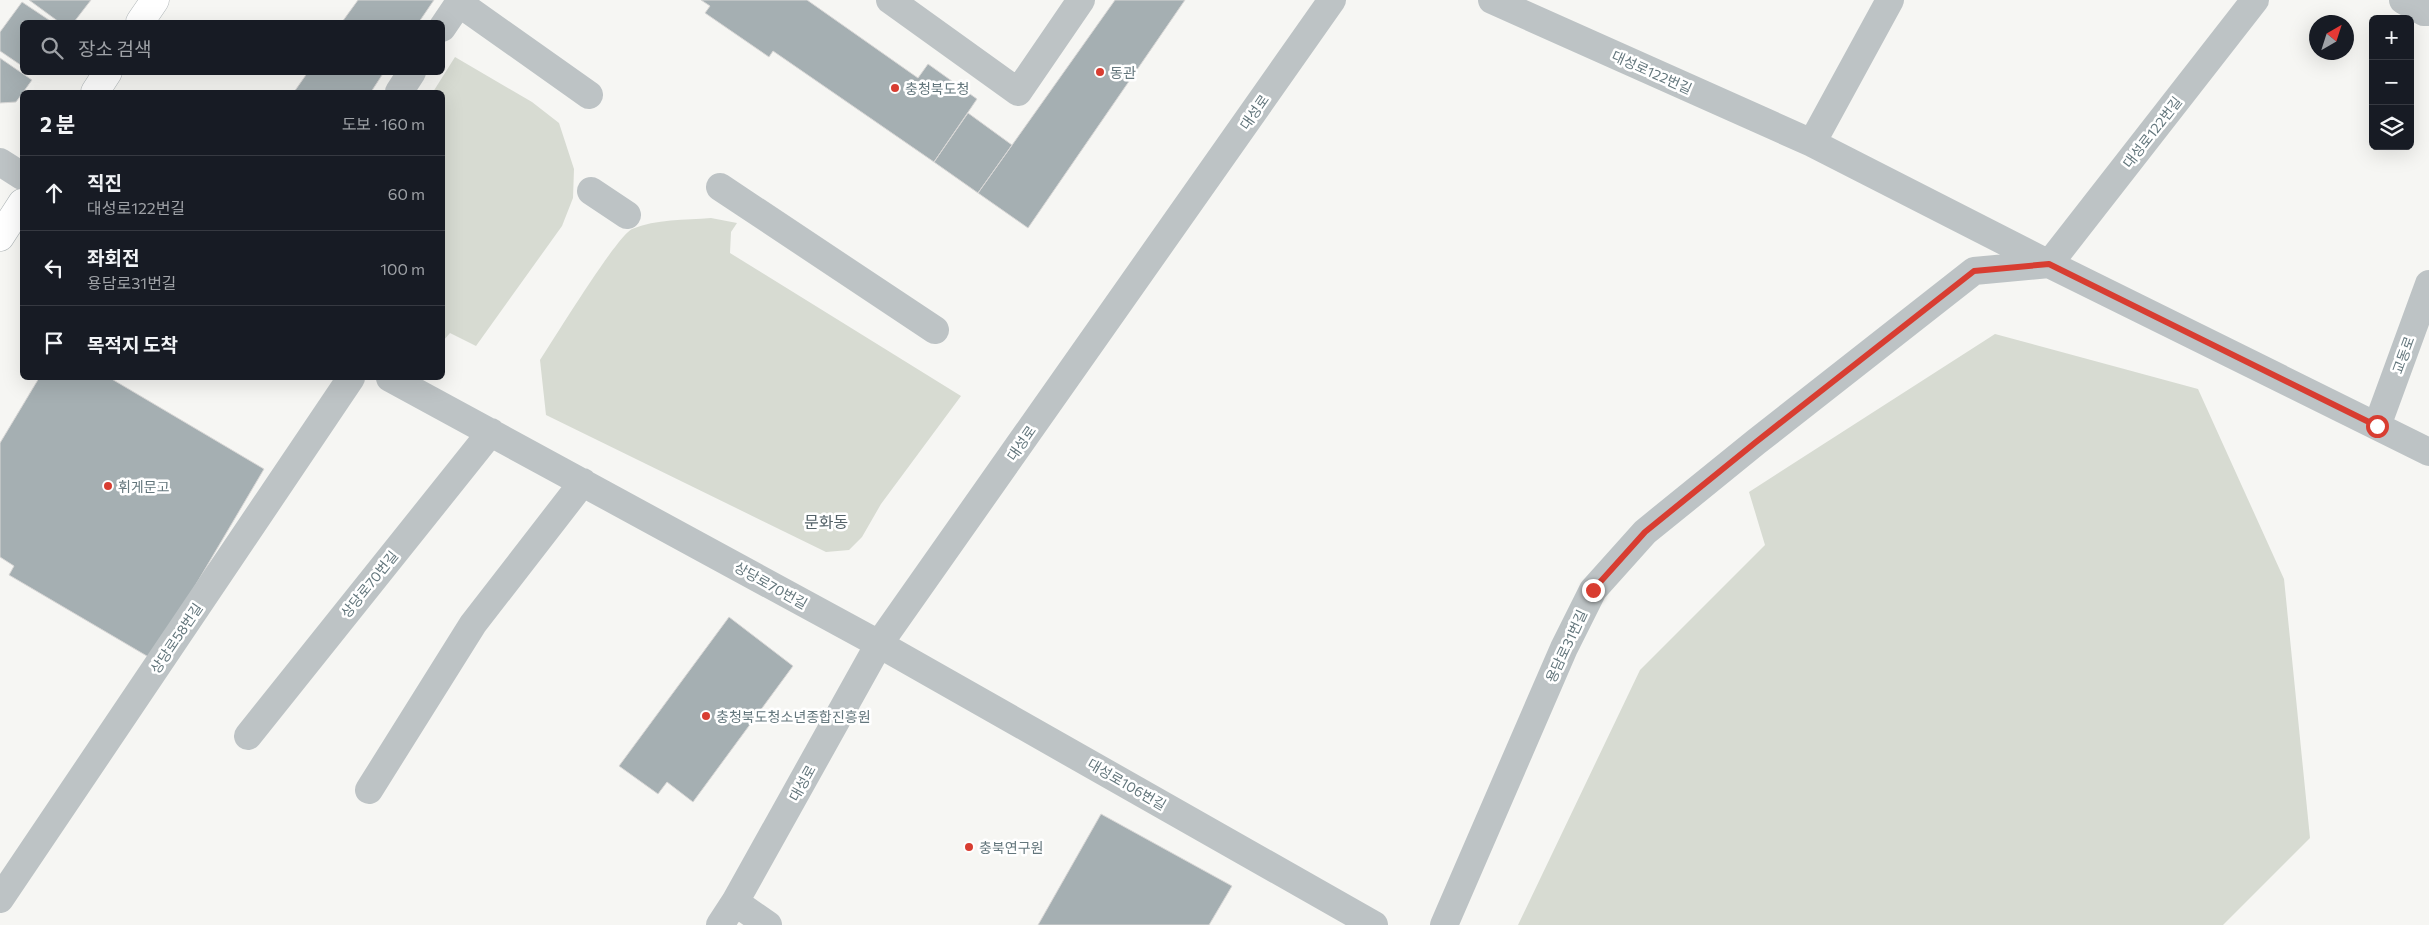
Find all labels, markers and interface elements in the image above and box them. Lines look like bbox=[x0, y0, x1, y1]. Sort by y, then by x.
north arrow bbox=[2309, 15, 2354, 60]
map controls bbox=[2369, 15, 2414, 150]
button: + bbox=[2369, 15, 2414, 60]
search box bbox=[20, 20, 445, 75]
icon: search bbox=[38, 34, 66, 62]
text: 장소 검색 bbox=[78, 37, 152, 60]
street label: 대성로122번길 bbox=[1609, 47, 1695, 97]
button: − bbox=[2369, 60, 2414, 105]
place label: 동관 bbox=[1110, 64, 1136, 81]
marker: 동관 bbox=[1094, 66, 1106, 78]
place label: 충청북도청 bbox=[905, 80, 969, 97]
marker: 충청북도청 bbox=[889, 82, 901, 94]
street label: 대성로 bbox=[1236, 91, 1272, 133]
street label: 대성로122번길 bbox=[2119, 93, 2185, 171]
button: layers bbox=[2369, 105, 2414, 150]
text: 2 분 bbox=[40, 111, 75, 136]
text: 도보 · 160 m bbox=[342, 114, 425, 133]
text: 직진 bbox=[87, 171, 122, 194]
icon: ahead bbox=[40, 179, 68, 207]
text: 60 m bbox=[388, 184, 425, 203]
text: 대성로122번길 bbox=[87, 198, 185, 217]
text: 좌회전 bbox=[87, 246, 139, 269]
icon: left bbox=[40, 254, 68, 282]
text: 100 m bbox=[380, 259, 425, 278]
text: 용담로31번길 bbox=[87, 273, 177, 292]
icon: arrive bbox=[40, 329, 68, 357]
text: 목적지 도착 bbox=[87, 333, 178, 356]
street label: 교동로 bbox=[2388, 334, 2418, 376]
route start bbox=[2366, 415, 2389, 438]
street label: 대성로 bbox=[1003, 422, 1039, 464]
place label: 휘게문고 bbox=[118, 478, 170, 495]
marker: 휘게문고 bbox=[102, 480, 114, 492]
district label: 문화동 bbox=[804, 512, 848, 531]
street label: 상당로70번길 bbox=[337, 547, 401, 621]
street label: 상당로70번길 bbox=[732, 558, 810, 612]
route end bbox=[1582, 579, 1605, 602]
street label: 상당로58번길 bbox=[146, 600, 206, 676]
street label: 용담로31번길 bbox=[1542, 607, 1590, 685]
place label: 충청북도청소년종합진흥원 bbox=[716, 708, 871, 725]
marker: 충청북도청소년종합진흥원 bbox=[700, 710, 712, 722]
street label: 대성로106번길 bbox=[1085, 755, 1169, 813]
street label: 대성로 bbox=[785, 762, 819, 804]
place label: 충북연구원 bbox=[979, 839, 1043, 856]
marker: 충북연구원 bbox=[963, 841, 975, 853]

